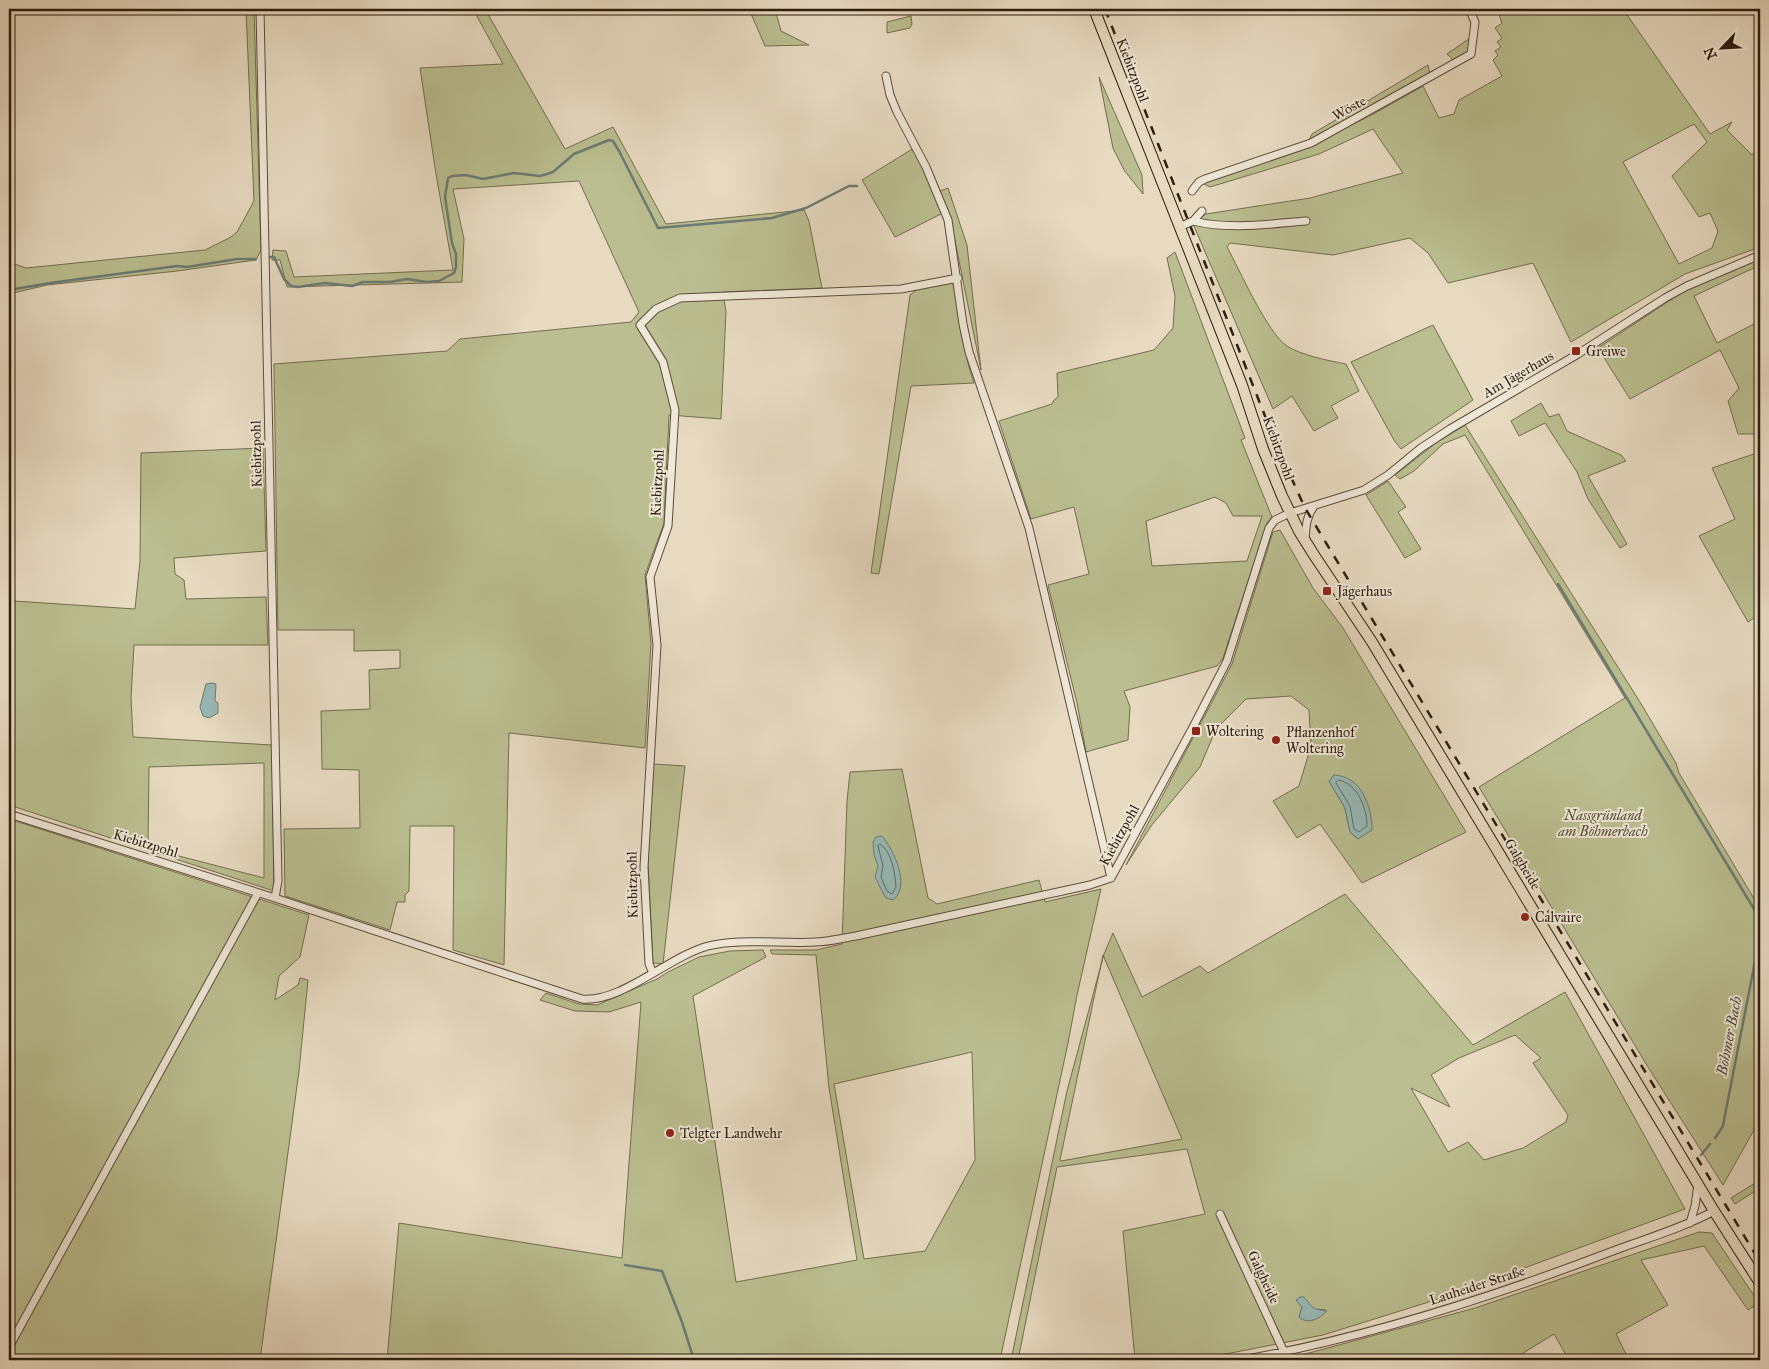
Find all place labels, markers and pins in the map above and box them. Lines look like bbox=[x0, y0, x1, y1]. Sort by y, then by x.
place label: Greiwe bbox=[1586, 343, 1626, 360]
marker: Greiwe bbox=[1570, 345, 1582, 357]
place label: Jägerhaus bbox=[1335, 583, 1392, 601]
marker: Jägerhaus bbox=[1321, 585, 1333, 597]
place label: Woltering bbox=[1206, 723, 1264, 740]
place label: Pflanzenhof Woltering bbox=[1286, 724, 1357, 757]
marker: Woltering bbox=[1190, 725, 1202, 737]
marker: Pflanzenhof Woltering bbox=[1270, 734, 1282, 746]
place label: Calvaire bbox=[1535, 909, 1582, 926]
marker: Calvaire bbox=[1519, 911, 1531, 923]
place label: Telgter Landwehr bbox=[680, 1125, 783, 1142]
marker: Telgter Landwehr bbox=[664, 1127, 676, 1139]

